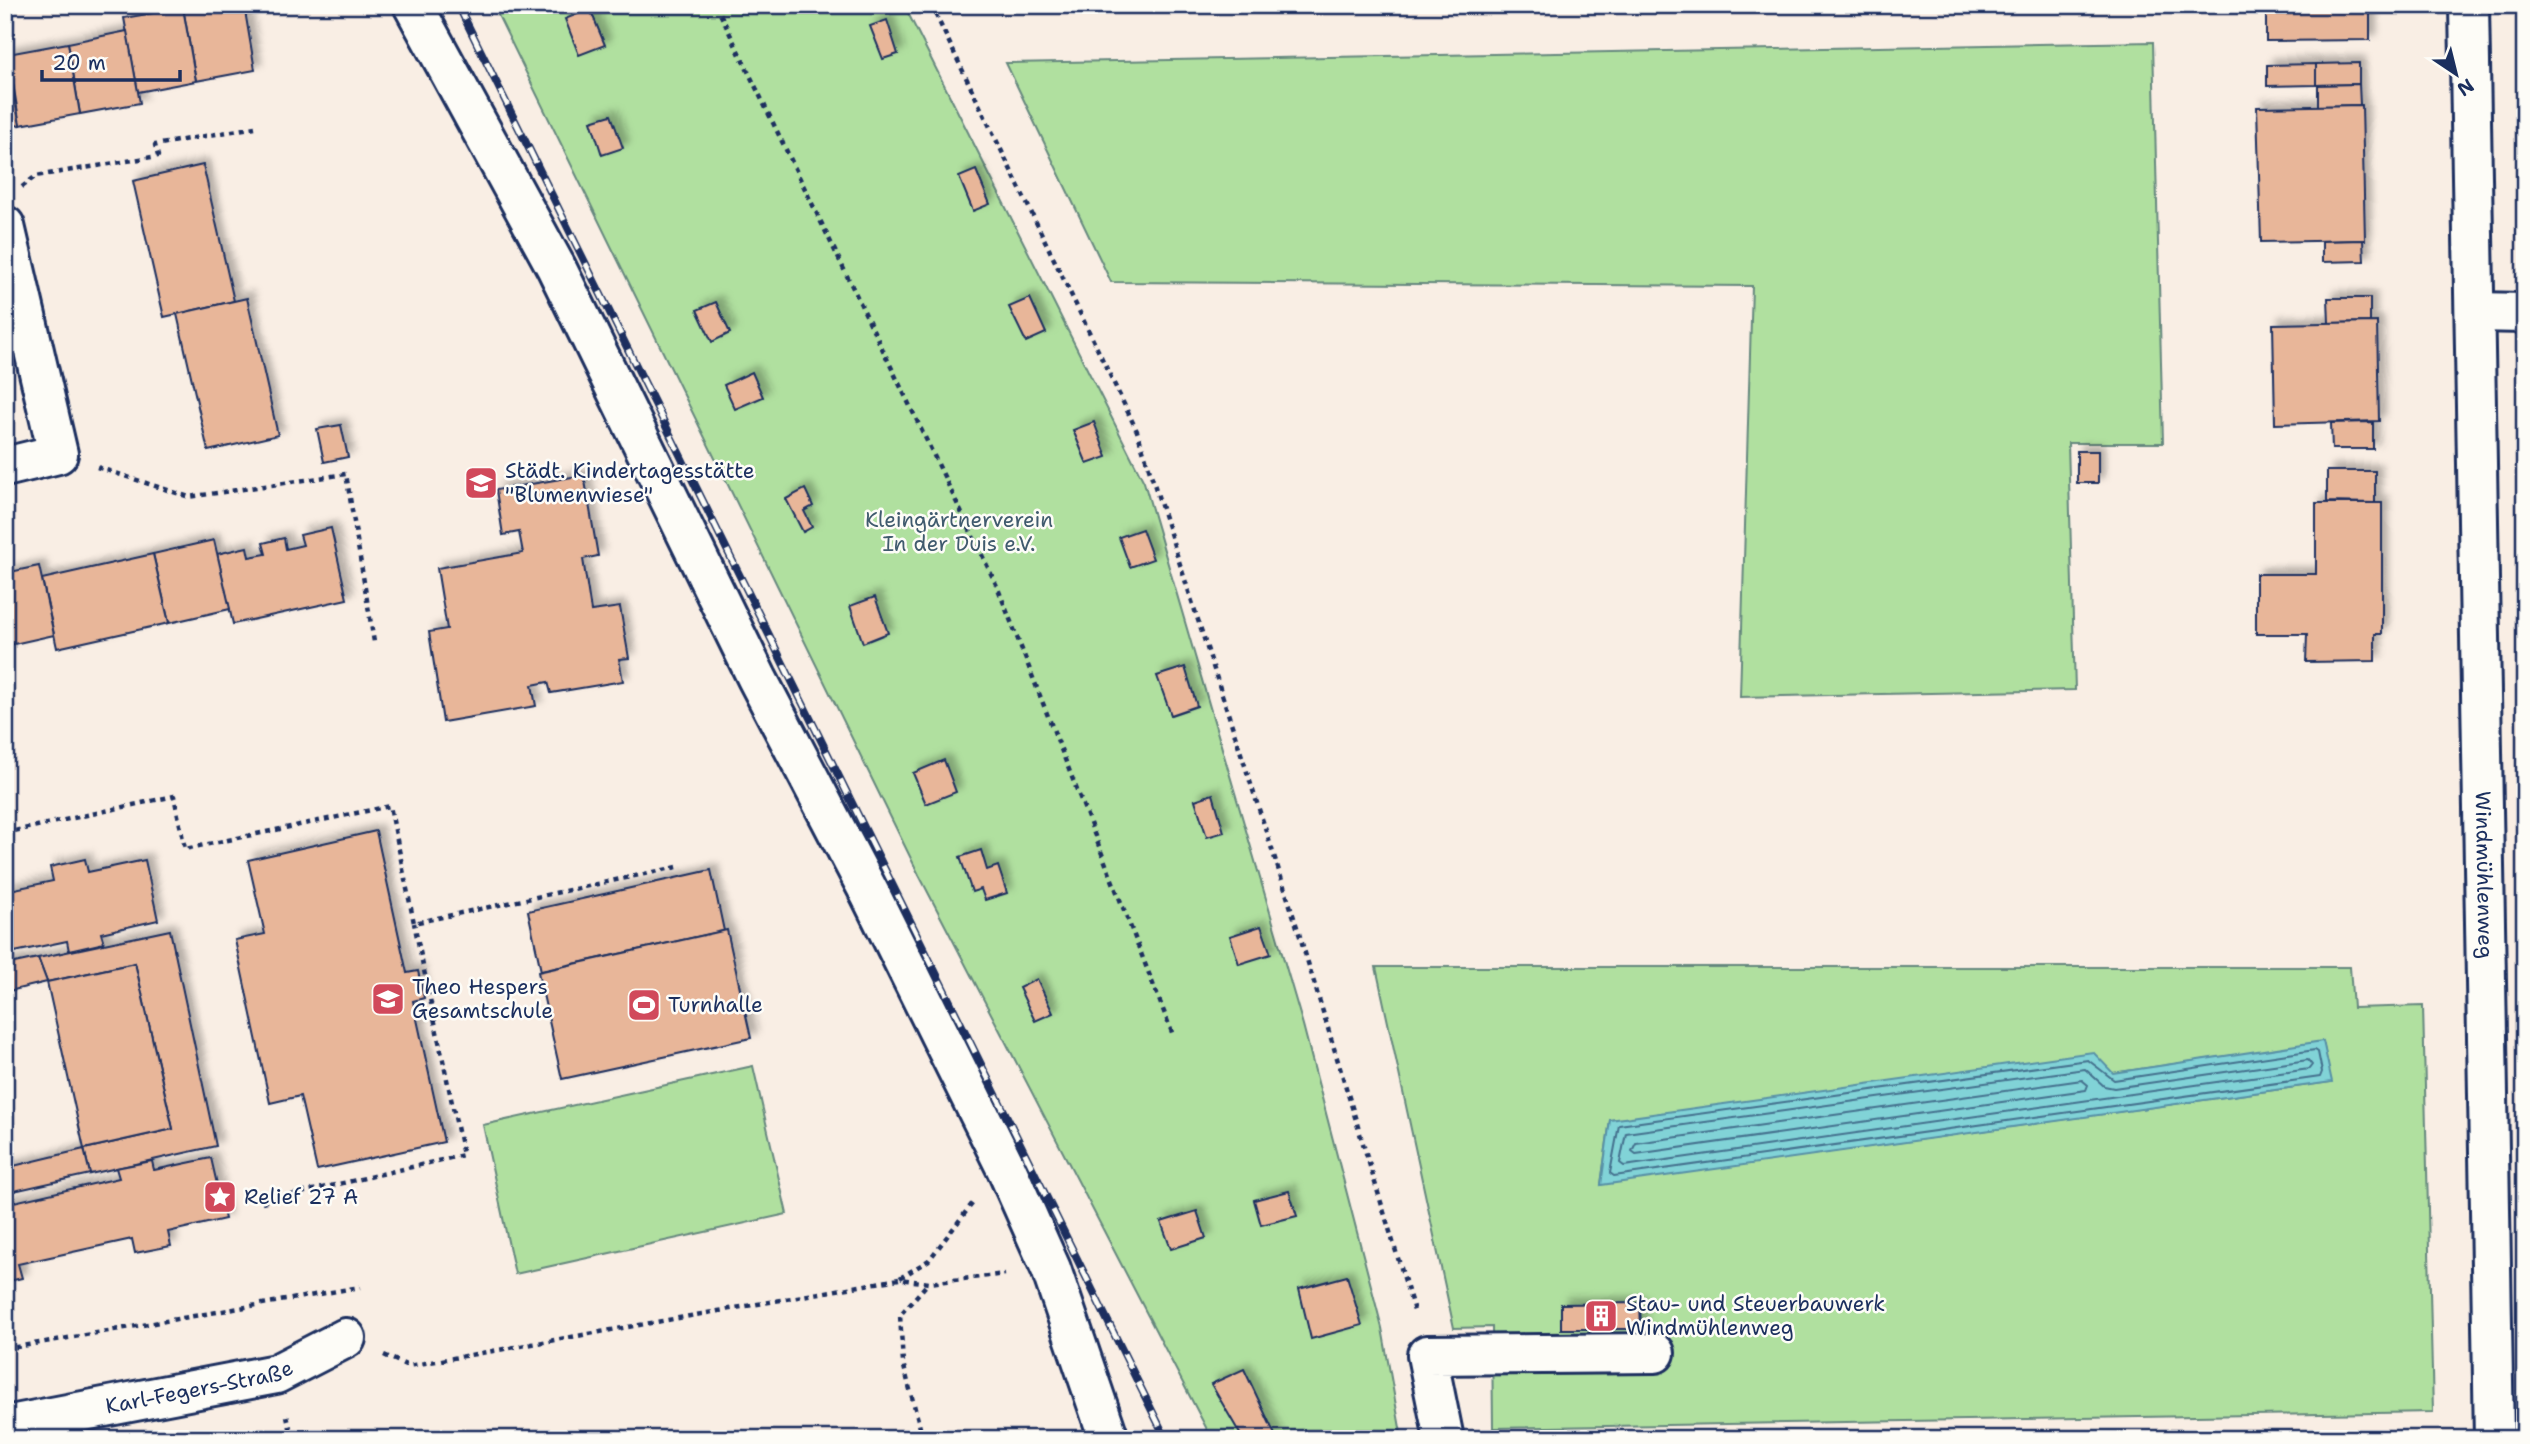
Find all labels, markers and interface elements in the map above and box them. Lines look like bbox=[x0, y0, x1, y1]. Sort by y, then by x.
scale bar bbox=[42, 38, 180, 82]
north arrow bbox=[2422, 38, 2492, 108]
text: 20 m bbox=[52, 49, 106, 77]
text: N bbox=[2452, 73, 2479, 102]
place label: Städt. Kindertagesstätte "Blumenwiese" bbox=[505, 457, 755, 509]
school or university icon: Städt. Kindertagesstätte "Blumenwiese" bbox=[462, 464, 500, 502]
park label: Kleingärtnerverein In der Duis e.V. bbox=[865, 506, 1053, 558]
street label: Windmühlenweg bbox=[2469, 791, 2500, 959]
place label: Theo Hespers Gesamtschule bbox=[412, 973, 553, 1025]
school or university icon: Theo Hespers Gesamtschule bbox=[369, 980, 407, 1018]
sports icon: Turnhalle bbox=[625, 986, 663, 1024]
place label: Turnhalle bbox=[668, 991, 763, 1019]
place icon: Relief 27 A bbox=[201, 1178, 239, 1216]
place label: Relief 27 A bbox=[244, 1183, 358, 1211]
place label: Stau- und Steuerbauwerk Windmühlenweg bbox=[1626, 1290, 1885, 1342]
building icon: Stau- und Steuerbauwerk Windmühlenweg bbox=[1582, 1297, 1620, 1335]
street label: Karl-Fegers-Straße bbox=[103, 1354, 298, 1420]

